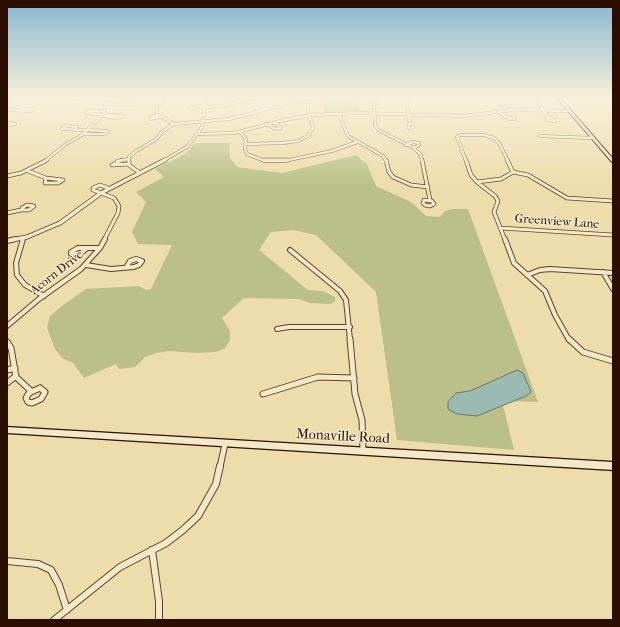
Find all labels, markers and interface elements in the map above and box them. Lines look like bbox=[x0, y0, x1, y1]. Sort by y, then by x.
street label: Greenview Lane bbox=[514, 212, 600, 232]
street label: Acorn Drive bbox=[28, 248, 86, 298]
street label: Monaville Road bbox=[296, 426, 390, 448]

